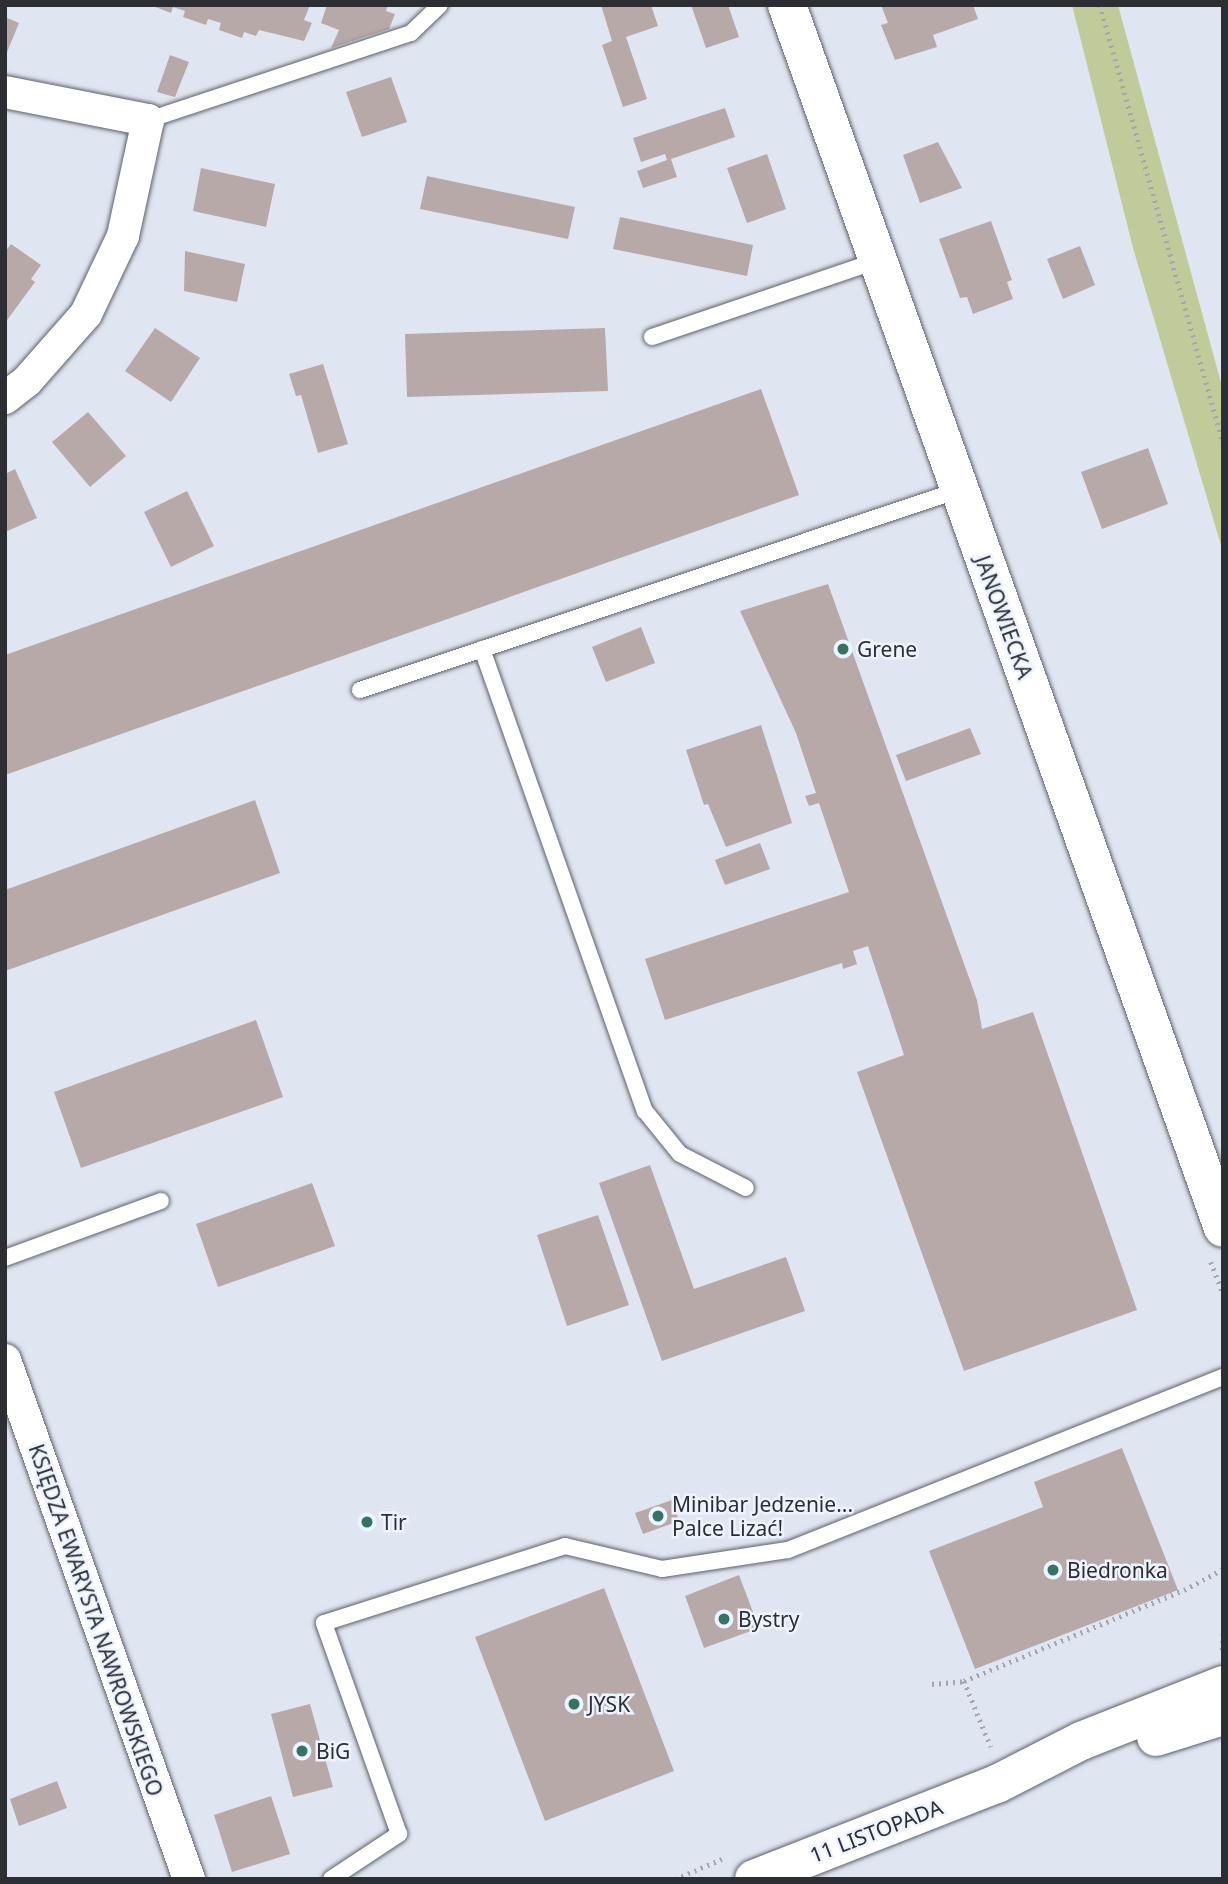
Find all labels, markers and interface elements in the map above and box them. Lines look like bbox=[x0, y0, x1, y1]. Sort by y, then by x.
street label: JANOWIECKA bbox=[970, 552, 1038, 682]
place label: Grene bbox=[857, 636, 917, 662]
marker: Grene bbox=[835, 641, 851, 657]
street label: KSIĘDZA EWARYSTA NAWROWSKIEGO bbox=[24, 1441, 168, 1799]
place label: Minibar Jedzenie... Palce Lizać! bbox=[672, 1491, 853, 1541]
marker: Minibar Jedzenie... Palce Lizać! bbox=[650, 1508, 666, 1524]
place label: Tir bbox=[381, 1509, 407, 1535]
marker: Tir bbox=[359, 1514, 375, 1530]
place label: Biedronka bbox=[1067, 1557, 1168, 1583]
marker: Biedronka bbox=[1045, 1562, 1061, 1578]
place label: Bystry bbox=[738, 1606, 799, 1632]
marker: Bystry bbox=[716, 1611, 732, 1627]
place label: JYSK bbox=[588, 1691, 630, 1717]
marker: JYSK bbox=[566, 1696, 582, 1712]
place label: BiG bbox=[316, 1738, 350, 1764]
marker: BiG bbox=[294, 1743, 310, 1759]
street label: 11 LISTOPADA bbox=[806, 1794, 946, 1868]

